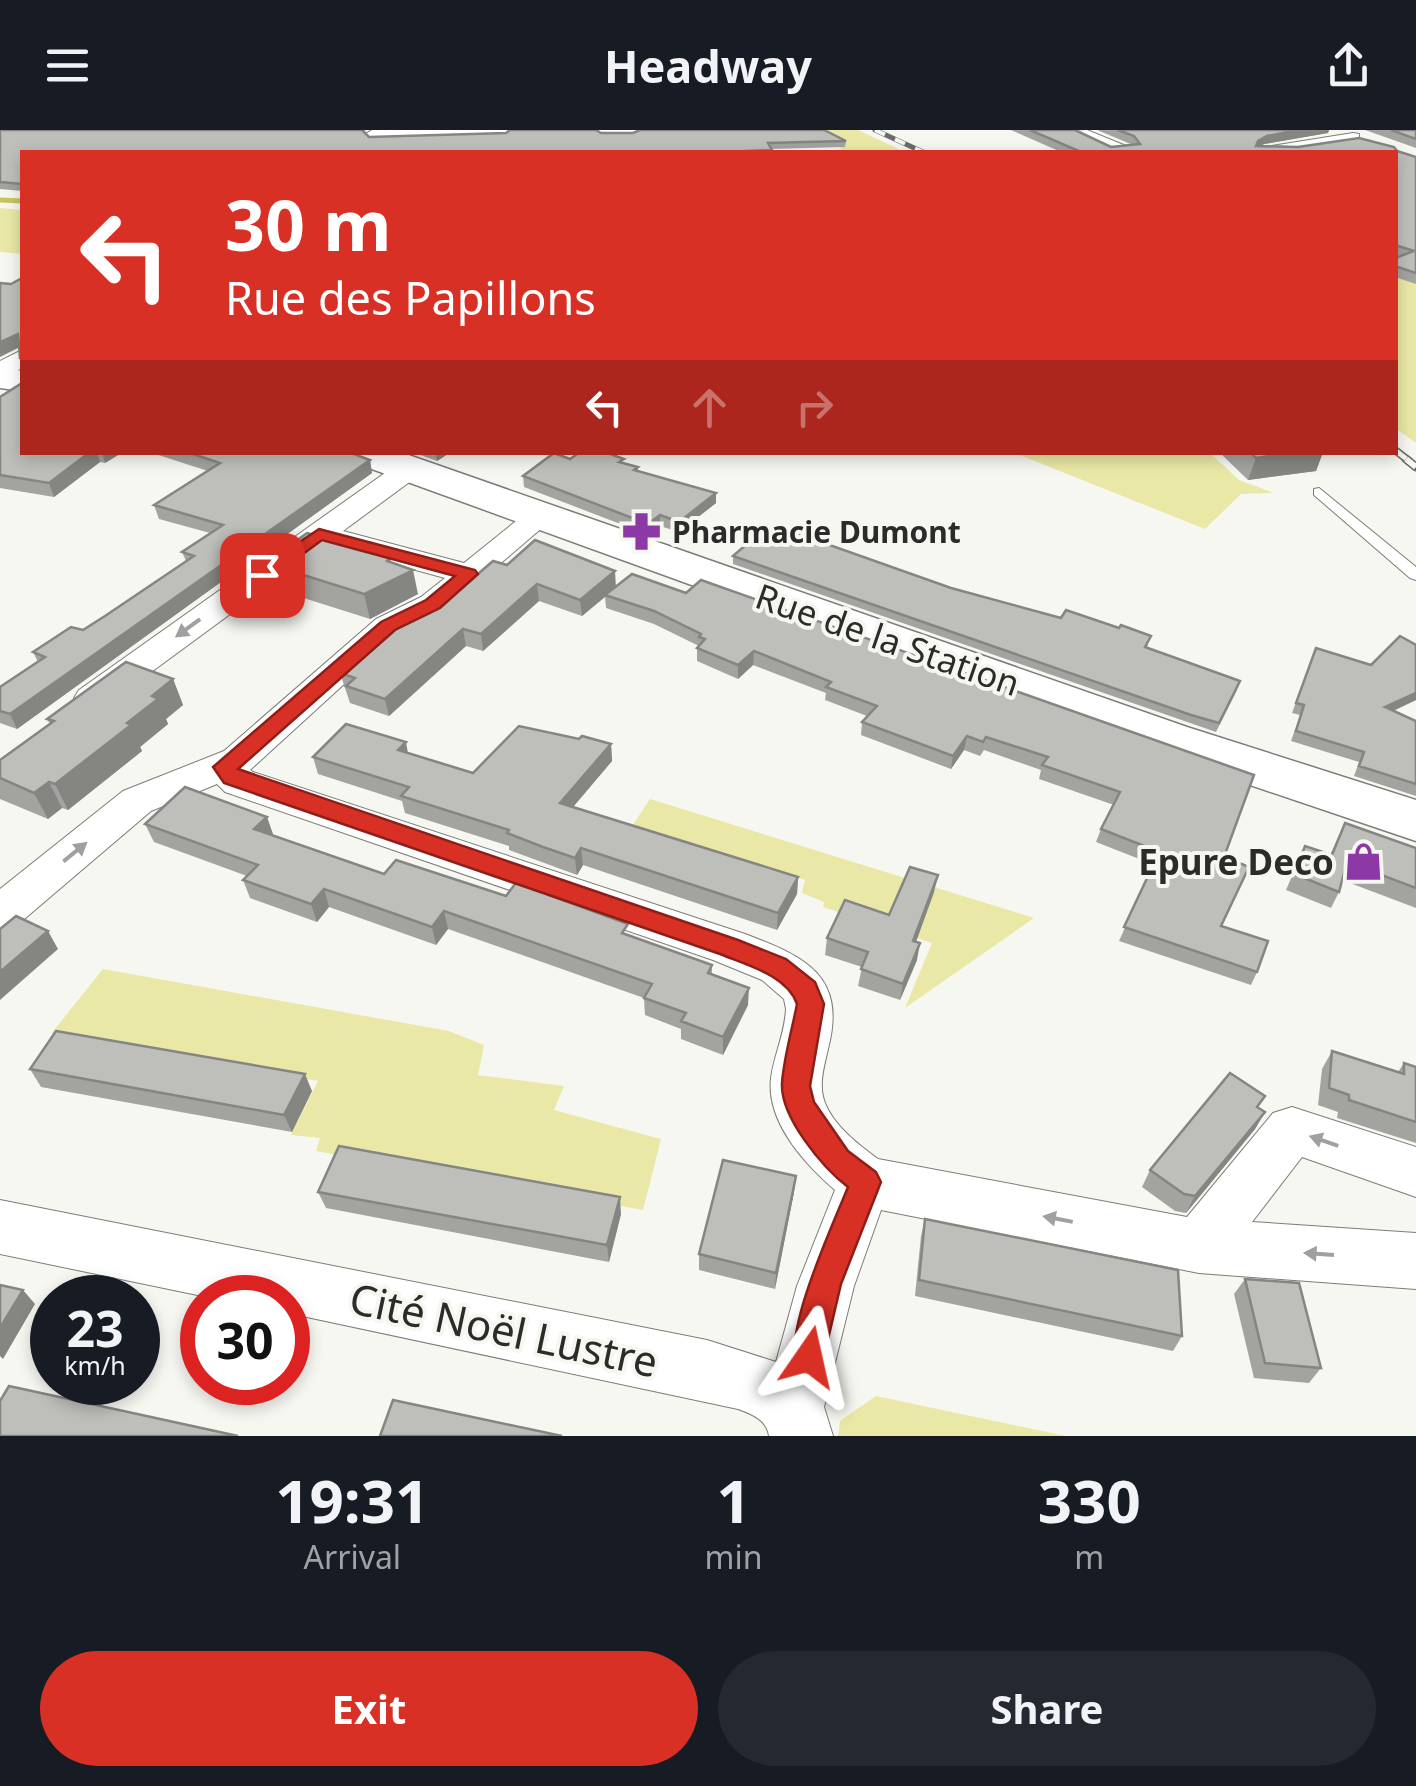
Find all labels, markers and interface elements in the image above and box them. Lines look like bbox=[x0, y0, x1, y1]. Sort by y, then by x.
text: Headway bbox=[604, 35, 812, 96]
icon: menu bbox=[40, 38, 95, 93]
icon: share bbox=[1321, 38, 1376, 93]
text: 30 m bbox=[225, 176, 392, 272]
icon: left bbox=[60, 190, 190, 320]
text: Rue des Papillons bbox=[225, 267, 596, 328]
icon: left bbox=[577, 380, 632, 435]
icon: ahead bbox=[682, 380, 737, 435]
icon: right bbox=[787, 380, 842, 435]
pharmacy icon: Pharmacie Dumont bbox=[621, 510, 663, 552]
place label: Pharmacie Dumont bbox=[672, 511, 961, 552]
pin bbox=[220, 533, 305, 618]
icon: arrive bbox=[235, 548, 290, 603]
street label: Rue de la Station bbox=[750, 572, 1026, 706]
one-way arrow bbox=[175, 618, 201, 637]
place label: Epure Deco bbox=[1138, 838, 1334, 885]
shop icon: Epure Deco bbox=[1343, 840, 1385, 882]
one-way arrow bbox=[63, 842, 88, 863]
one-way arrow bbox=[1308, 1132, 1338, 1147]
one-way arrow bbox=[1043, 1210, 1074, 1226]
one-way arrow bbox=[1302, 1246, 1334, 1262]
street label: Cité Noël Lustre bbox=[345, 1269, 663, 1389]
speed limit sign: 30 bbox=[180, 1275, 310, 1405]
text: 23 bbox=[66, 1294, 124, 1362]
position arrow bbox=[757, 1305, 861, 1409]
text: km/h bbox=[64, 1348, 126, 1382]
text: 19:31 bbox=[275, 1459, 429, 1541]
text: 1 bbox=[716, 1459, 751, 1541]
text: 330 bbox=[1038, 1459, 1141, 1541]
text: Arrival bbox=[304, 1535, 401, 1578]
text: min bbox=[705, 1535, 763, 1578]
text: m bbox=[1074, 1535, 1104, 1578]
button: Exit bbox=[40, 1651, 698, 1766]
button: Share bbox=[718, 1651, 1376, 1766]

